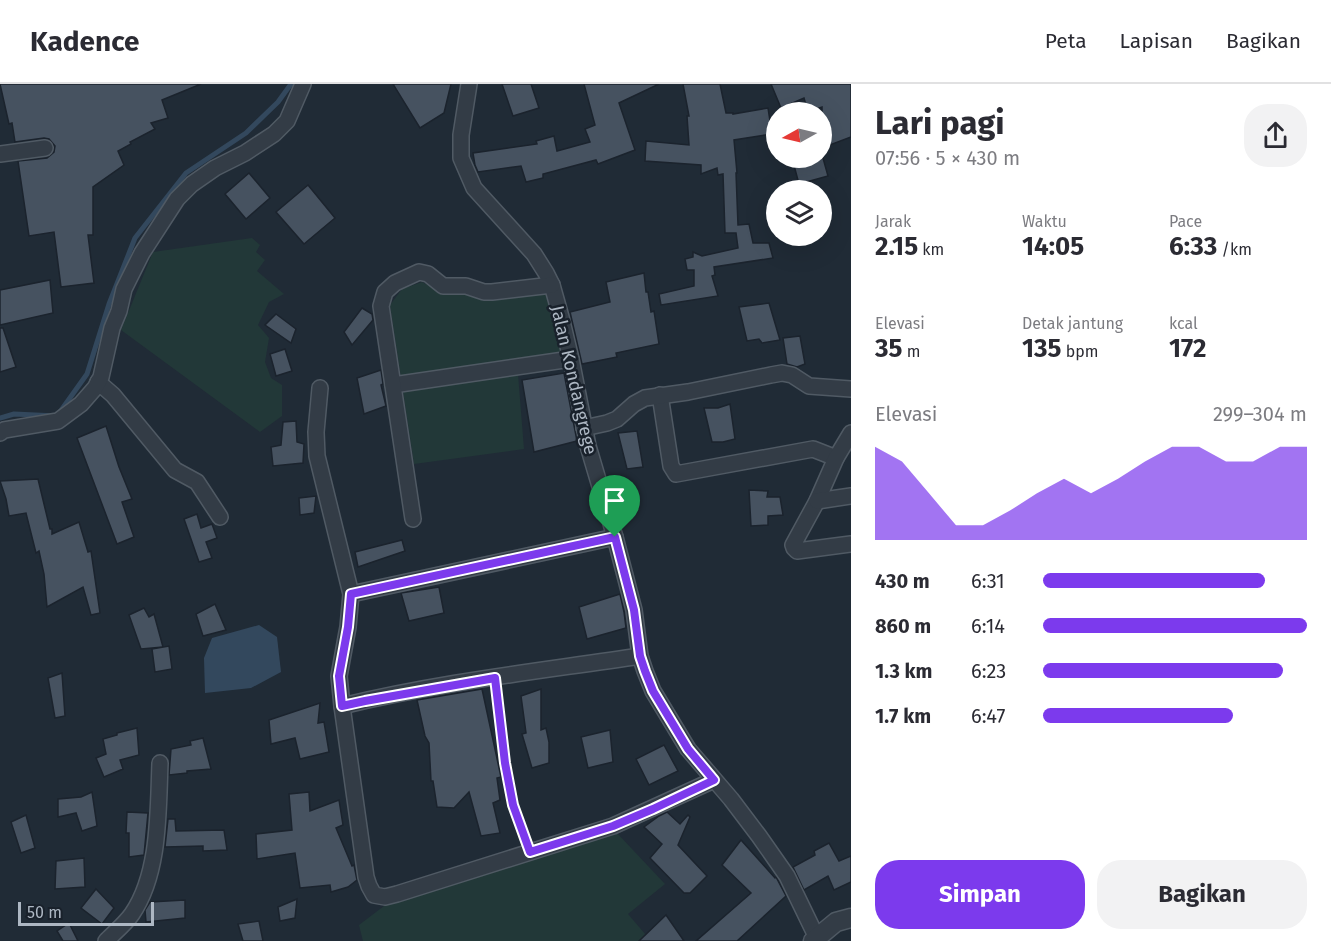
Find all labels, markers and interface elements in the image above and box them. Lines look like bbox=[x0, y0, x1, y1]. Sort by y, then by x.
text: Kadence bbox=[30, 25, 140, 58]
text: Peta bbox=[1045, 28, 1087, 54]
text: Lapisan bbox=[1120, 28, 1193, 54]
text: Bagikan bbox=[1226, 28, 1301, 54]
north arrow bbox=[766, 102, 832, 168]
map controls bbox=[766, 102, 832, 246]
text: Lari pagi bbox=[875, 103, 1005, 143]
button: share bbox=[1244, 104, 1307, 167]
text: 07:56 · 5 × 430 m bbox=[875, 146, 1020, 170]
button: layers bbox=[766, 180, 832, 246]
text: Jarak bbox=[875, 212, 911, 231]
text: Waktu bbox=[1022, 212, 1067, 231]
text: Pace bbox=[1169, 212, 1202, 231]
text: 2.15 bbox=[875, 231, 918, 262]
text: 14:05 bbox=[1022, 231, 1084, 262]
text: 6:33 bbox=[1169, 231, 1217, 262]
text: km bbox=[918, 240, 944, 259]
text: /km bbox=[1217, 240, 1252, 259]
street label: Jalan Kondangrege bbox=[546, 303, 602, 457]
text: Elevasi bbox=[875, 314, 925, 333]
text: Detak jantung bbox=[1022, 314, 1123, 333]
text: kcal bbox=[1169, 314, 1198, 333]
text: 35 bbox=[875, 333, 902, 364]
text: 135 bbox=[1022, 333, 1062, 364]
text: 172 bbox=[1169, 333, 1206, 364]
text: m bbox=[902, 342, 920, 361]
text: bpm bbox=[1062, 342, 1099, 361]
text: Elevasi bbox=[875, 402, 937, 426]
text: 299–304 m bbox=[1213, 402, 1307, 426]
pin bbox=[589, 475, 640, 537]
icon: arrive bbox=[598, 484, 631, 517]
text: 430 m bbox=[875, 569, 930, 593]
text: 6:31 bbox=[971, 569, 1005, 593]
text: 860 m bbox=[875, 614, 931, 638]
text: 6:14 bbox=[971, 614, 1005, 638]
text: 1.3 km bbox=[875, 659, 932, 683]
text: 6:23 bbox=[971, 659, 1006, 683]
text: 1.7 km bbox=[875, 704, 931, 728]
text: 6:47 bbox=[971, 704, 1005, 728]
button: Simpan bbox=[875, 860, 1085, 929]
button: Bagikan bbox=[1097, 860, 1307, 929]
scale bar bbox=[18, 899, 154, 926]
text: 50 m bbox=[27, 903, 62, 922]

